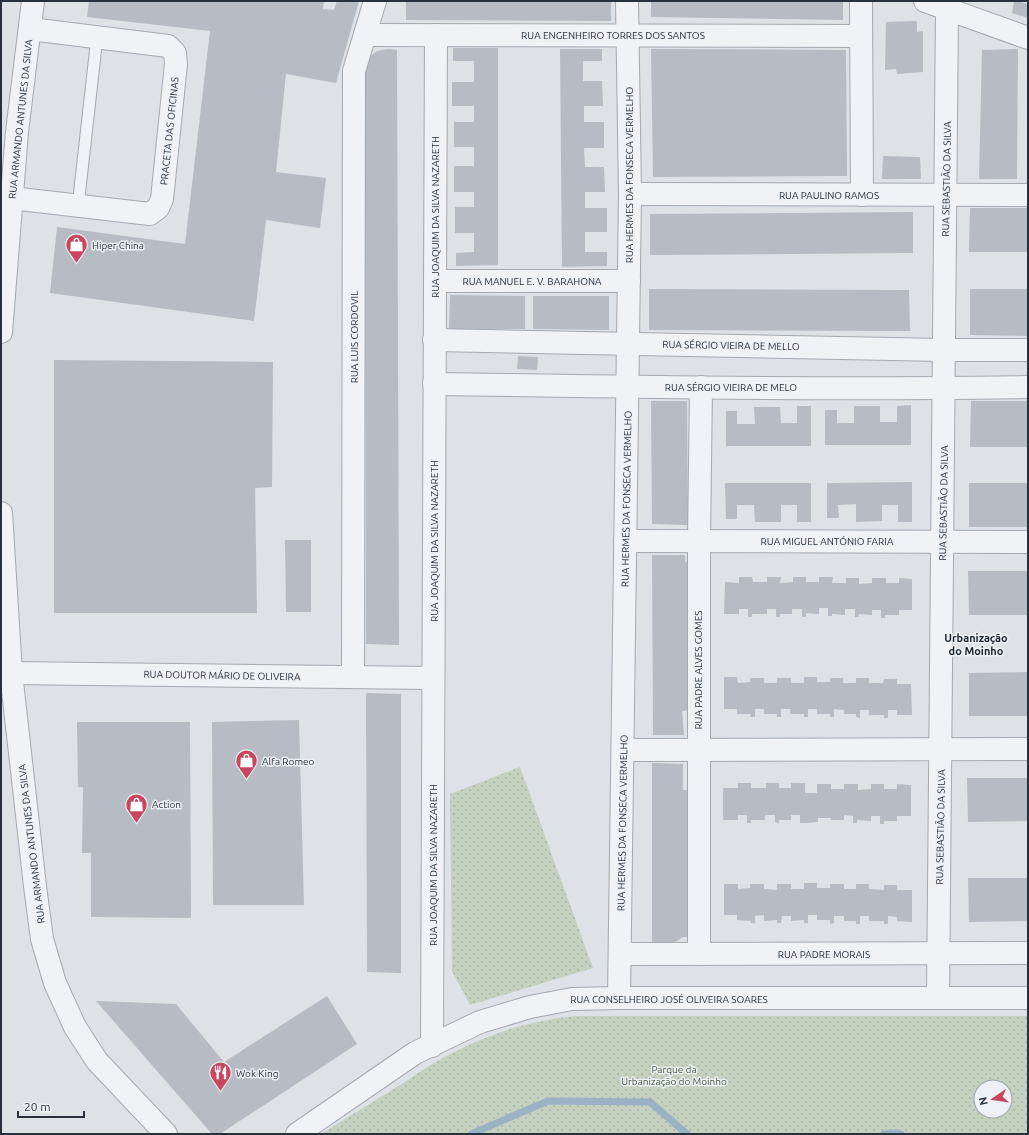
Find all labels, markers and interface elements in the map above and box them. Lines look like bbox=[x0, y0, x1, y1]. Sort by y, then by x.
street label: RUA ENGENHEIRO TORRES DOS SANTOS bbox=[521, 30, 705, 41]
street label: RUA ARMANDO ANTUNES DA SILVA bbox=[7, 38, 34, 199]
street label: PRACETA DAS OFICINAS bbox=[158, 76, 181, 186]
street label: RUA HERMES DA FONSECA VERMELHO bbox=[624, 86, 635, 263]
street label: RUA SEBASTIÃO DA SILVA bbox=[940, 121, 953, 237]
street label: RUA JOAQUIM DA SILVA NAZARETH bbox=[430, 136, 441, 298]
street label: RUA PAULINO RAMOS bbox=[779, 190, 879, 201]
shop icon: Hiper China bbox=[64, 232, 90, 265]
place label: Hiper China bbox=[92, 240, 144, 251]
street label: RUA MANUEL E. V. BARAHONA bbox=[462, 276, 602, 287]
street label: RUA LUIS CORDOVIL bbox=[349, 291, 360, 383]
street label: RUA SÉRGIO VIEIRA DE MELLO bbox=[662, 338, 800, 352]
street label: RUA SÉRGIO VIEIRA DE MELO bbox=[665, 381, 797, 393]
street label: RUA HERMES DA FONSECA VERMELHO bbox=[619, 410, 634, 587]
street label: RUA SEBASTIÃO DA SILVA bbox=[937, 445, 950, 561]
street label: RUA JOAQUIM DA SILVA NAZARETH bbox=[429, 460, 440, 622]
street label: RUA MIGUEL ANTÓNIO FARIA bbox=[761, 535, 894, 547]
street label: RUA PADRE ALVES GOMES bbox=[693, 610, 704, 730]
district label: Urbanização do Moinho bbox=[944, 632, 1008, 657]
street label: RUA DOUTOR MÁRIO DE OLIVEIRA bbox=[143, 668, 301, 682]
street label: RUA HERMES DA FONSECA VERMELHO bbox=[615, 734, 630, 911]
shop icon: Alfa Romeo bbox=[233, 748, 259, 781]
place label: Alfa Romeo bbox=[262, 756, 315, 767]
street label: RUA ARMANDO ANTUNES DA SILVA bbox=[16, 763, 47, 924]
street label: RUA SEBASTIÃO DA SILVA bbox=[934, 769, 947, 885]
street label: RUA JOAQUIM DA SILVA NAZARETH bbox=[428, 784, 439, 946]
shop icon: Action bbox=[123, 791, 149, 824]
place label: Action bbox=[152, 799, 181, 810]
street label: RUA PADRE MORAIS bbox=[778, 949, 870, 960]
street label: RUA CONSELHEIRO JOSÉ OLIVEIRA SOARES bbox=[570, 993, 768, 1005]
restaurant icon: Wok King bbox=[208, 1060, 234, 1093]
park label: Parque da Urbanização do Moinho bbox=[621, 1064, 727, 1087]
place label: Wok King bbox=[236, 1068, 278, 1079]
north arrow bbox=[973, 1079, 1013, 1119]
scale bar bbox=[18, 1093, 84, 1119]
text: N bbox=[976, 1096, 990, 1107]
text: 20 m bbox=[24, 1100, 51, 1113]

